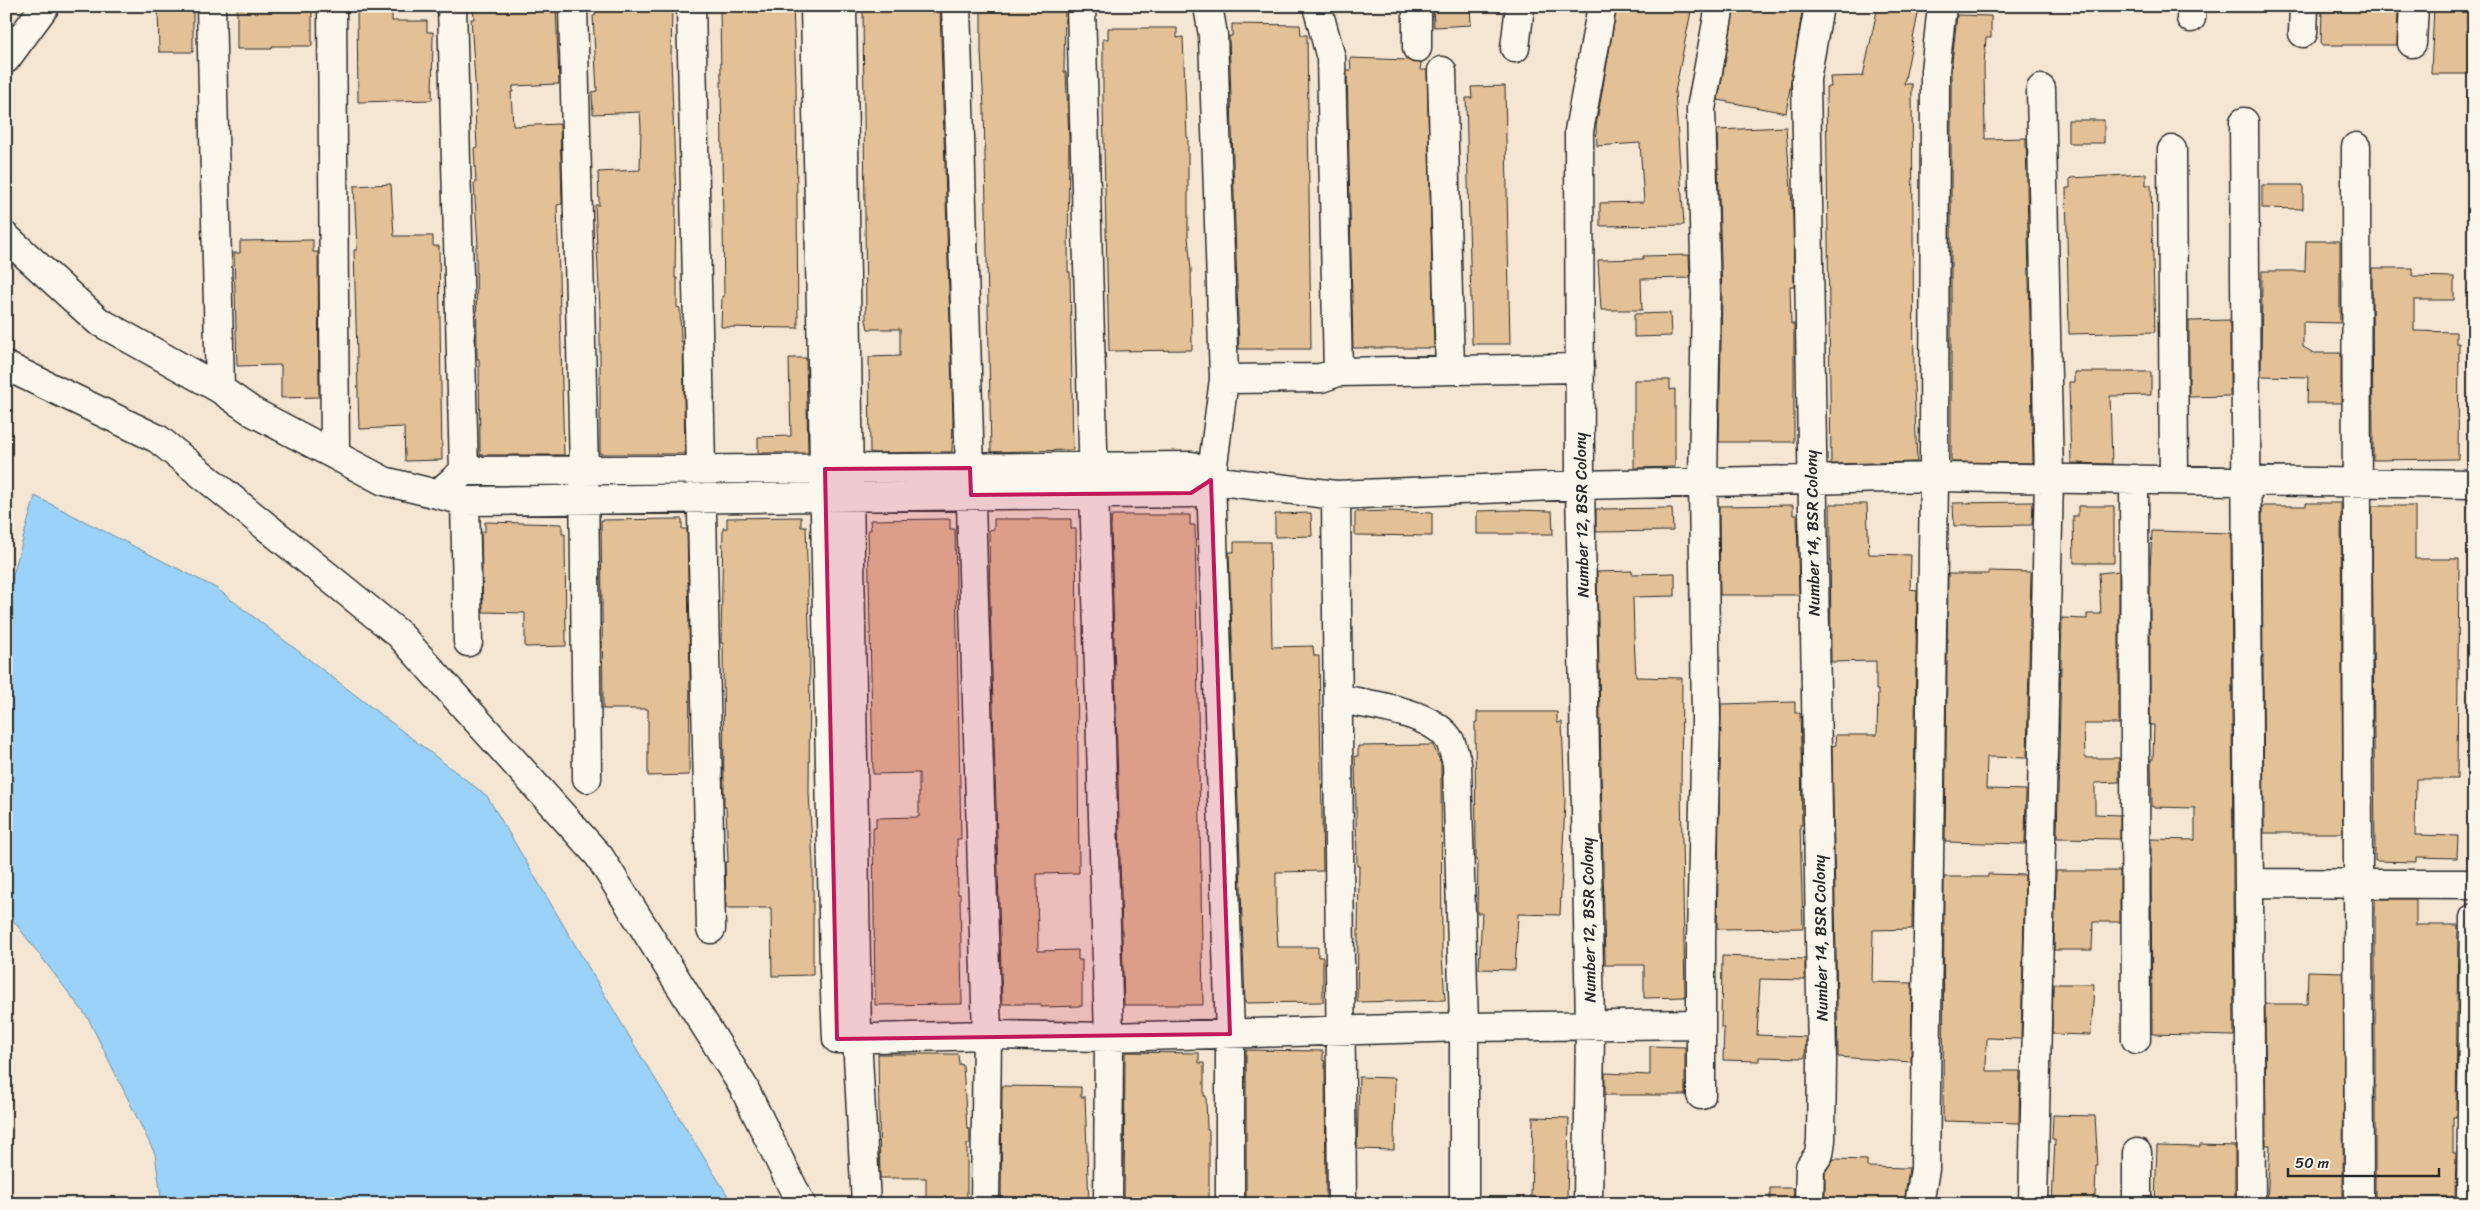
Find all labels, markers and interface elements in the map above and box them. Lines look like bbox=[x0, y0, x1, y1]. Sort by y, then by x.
street label: Number 12, BSR Colony bbox=[1566, 431, 1597, 598]
street label: Number 14, BSR Colony bbox=[1797, 449, 1828, 616]
street label: Number 12, BSR Colony bbox=[1573, 836, 1604, 1003]
street label: Number 14, BSR Colony bbox=[1805, 854, 1836, 1021]
scale bar bbox=[2288, 1145, 2439, 1177]
text: 50 m bbox=[2295, 1150, 2330, 1176]

